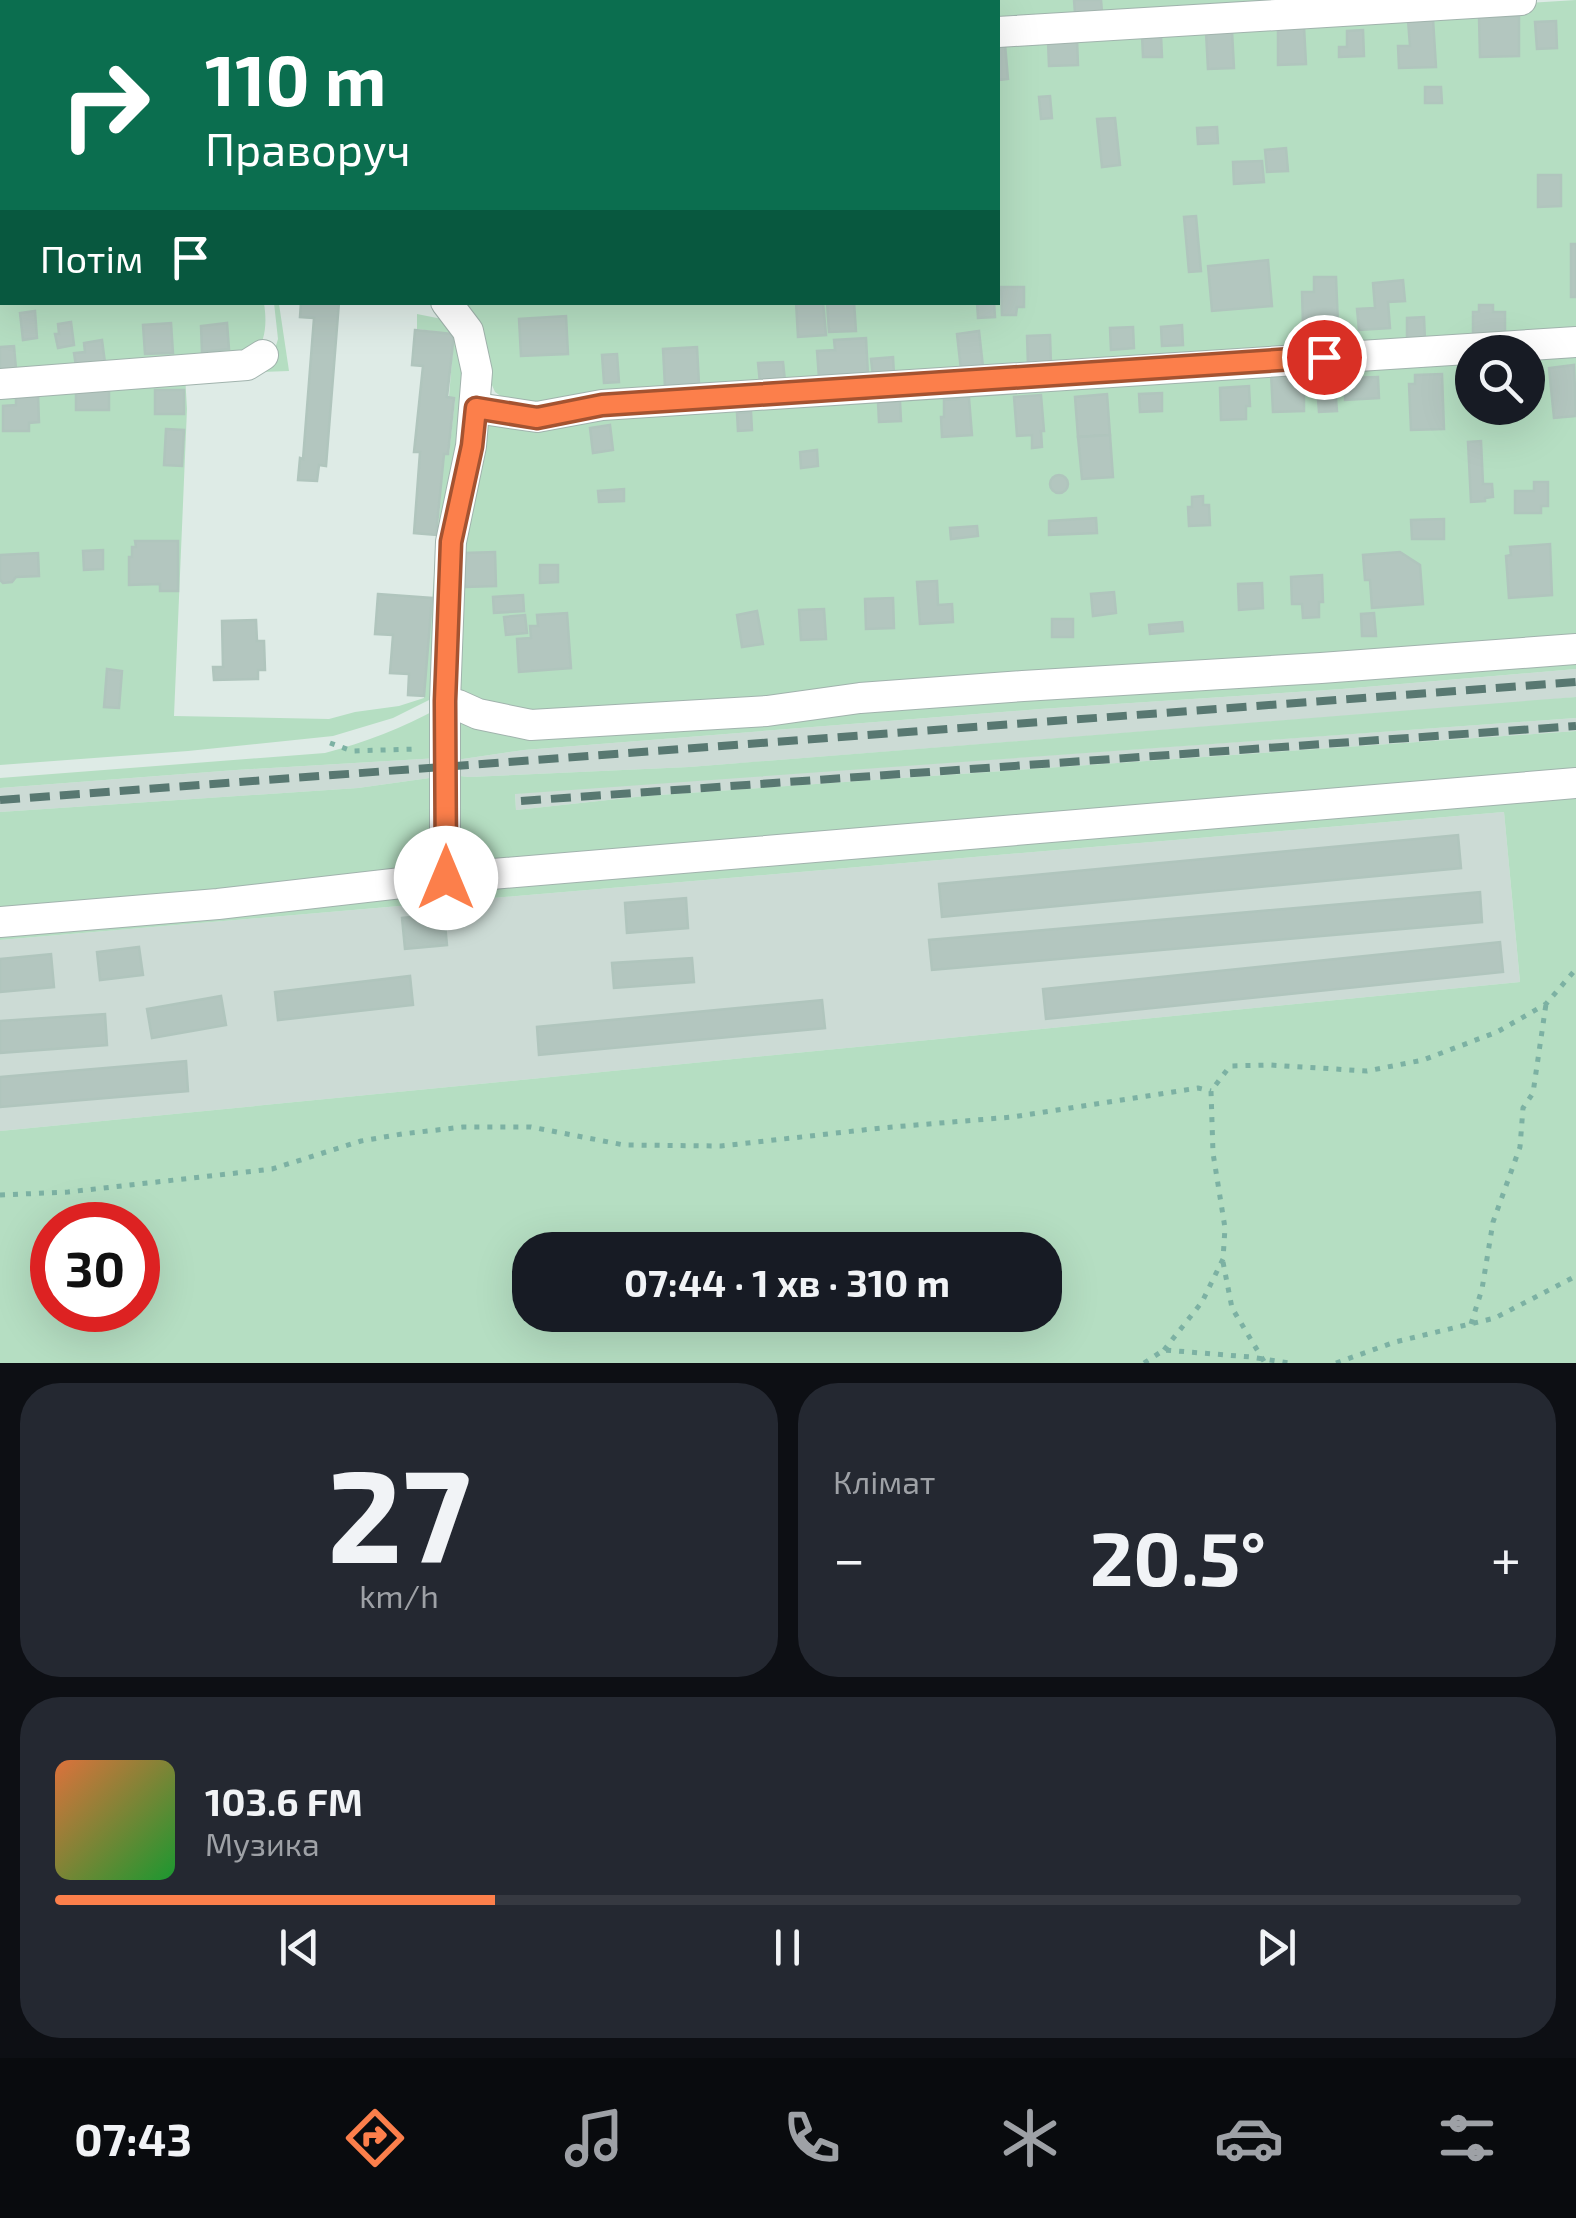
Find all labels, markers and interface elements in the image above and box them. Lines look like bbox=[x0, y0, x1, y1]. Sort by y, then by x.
text: 110 m bbox=[205, 36, 386, 120]
icon: right bbox=[40, 40, 170, 170]
text: Праворуч bbox=[205, 121, 411, 175]
icon: arrive bbox=[163, 230, 218, 285]
text: Потім bbox=[40, 235, 143, 281]
pin bbox=[1282, 315, 1367, 400]
icon: arrive bbox=[1297, 330, 1352, 385]
map controls bbox=[1455, 335, 1545, 425]
button: search bbox=[1455, 335, 1545, 425]
position arrow bbox=[394, 826, 498, 930]
speed limit sign: 30 bbox=[30, 1202, 160, 1332]
text: 07:44 · 1 хв · 310 m bbox=[624, 1259, 950, 1305]
text: 27 bbox=[327, 1433, 471, 1589]
text: Клімат bbox=[833, 1462, 936, 1500]
text: 20.5° bbox=[1090, 1511, 1266, 1601]
text: − bbox=[833, 1524, 865, 1590]
text: + bbox=[1491, 1524, 1521, 1590]
text: km/h bbox=[359, 1576, 439, 1614]
text: 103.6 FM bbox=[205, 1778, 363, 1824]
text: Музика bbox=[205, 1824, 320, 1862]
icon: previous bbox=[272, 1920, 327, 1975]
icon: pause bbox=[760, 1920, 815, 1975]
icon: next bbox=[1249, 1920, 1304, 1975]
icon: directions bbox=[340, 2103, 410, 2173]
icon: music bbox=[559, 2103, 629, 2173]
icon: phone bbox=[777, 2103, 847, 2173]
icon: climate bbox=[995, 2103, 1065, 2173]
icon: car bbox=[1214, 2103, 1284, 2173]
icon: filters bbox=[1432, 2103, 1502, 2173]
text: 07:43 bbox=[74, 2111, 192, 2165]

